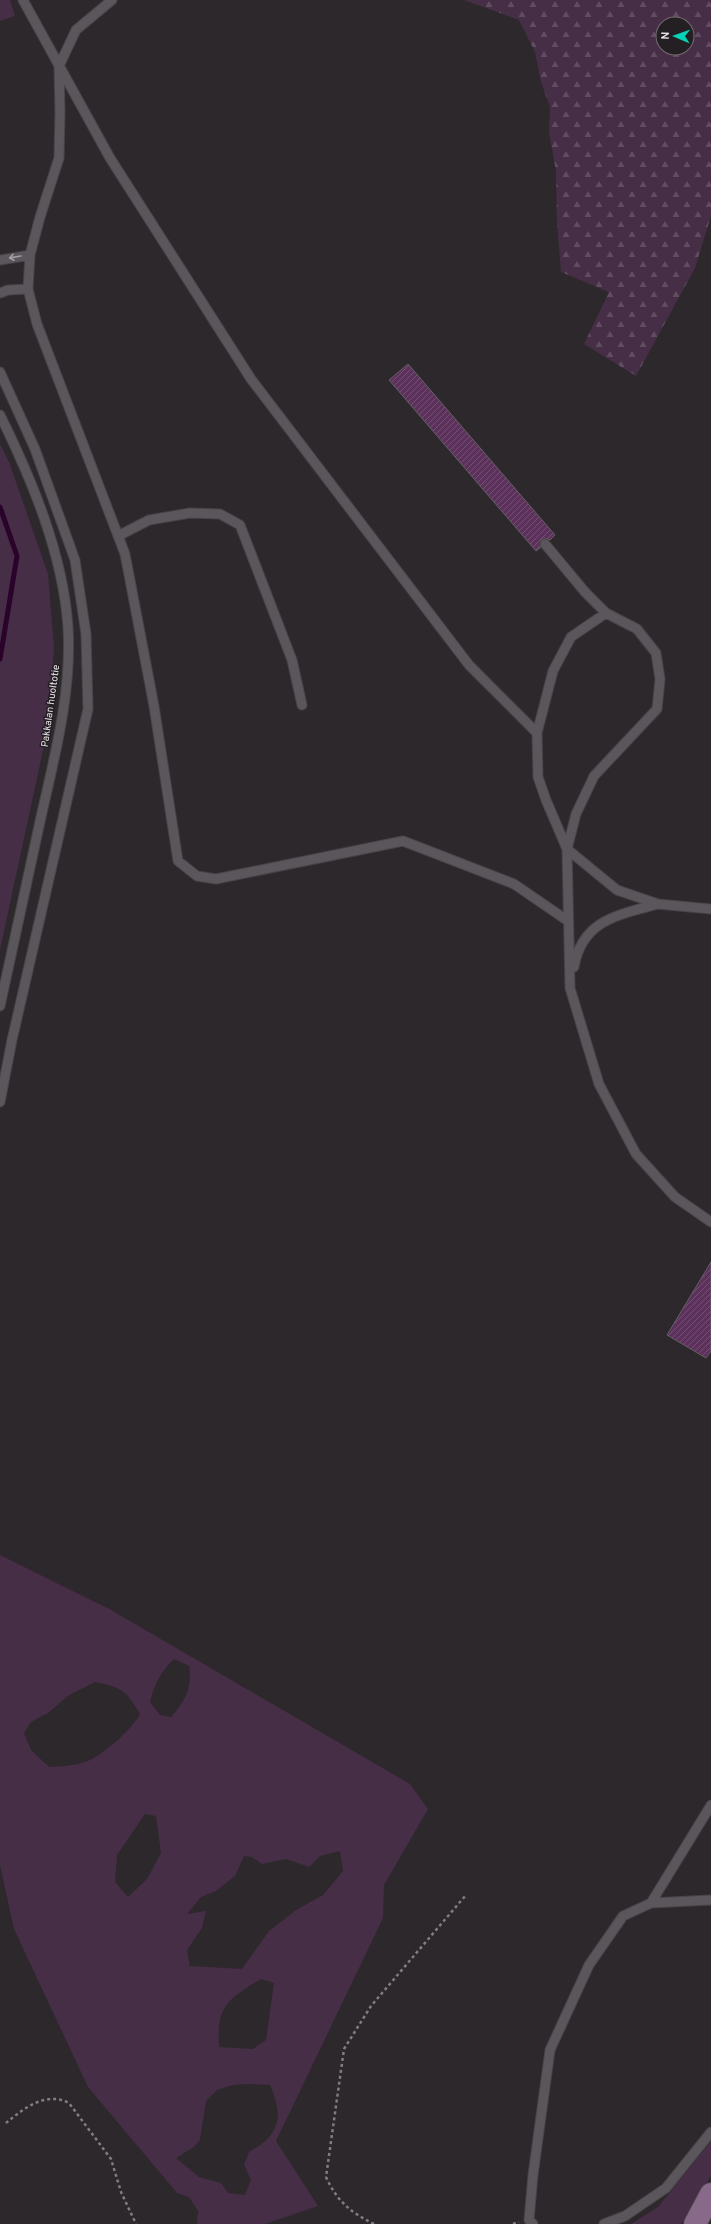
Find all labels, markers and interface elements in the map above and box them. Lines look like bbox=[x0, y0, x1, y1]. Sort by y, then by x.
north arrow bbox=[655, 16, 695, 56]
text: N bbox=[659, 31, 673, 40]
one-way arrow bbox=[9, 253, 22, 261]
street label: Pakkalan huoltotie bbox=[39, 664, 63, 748]

